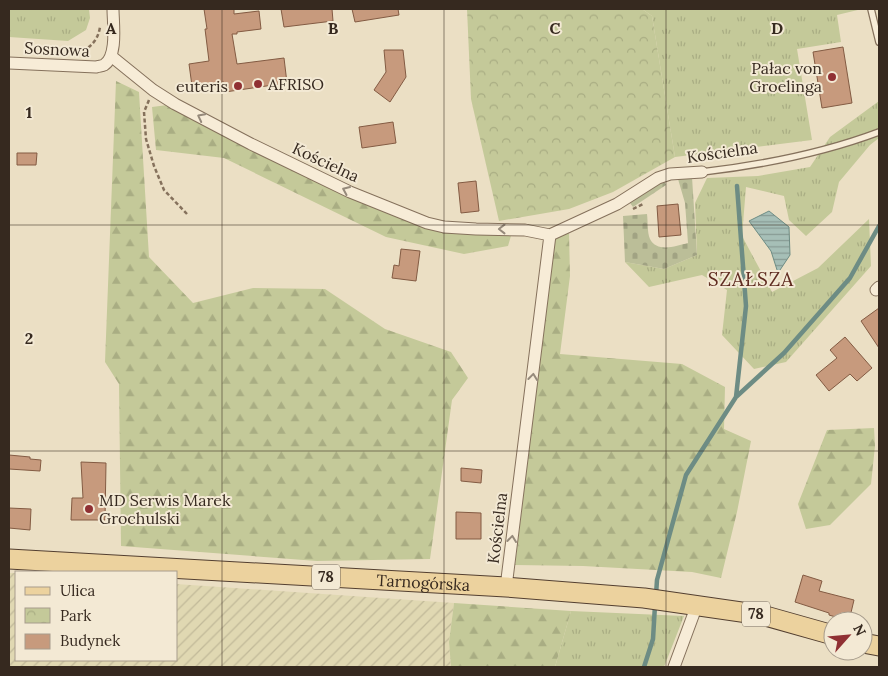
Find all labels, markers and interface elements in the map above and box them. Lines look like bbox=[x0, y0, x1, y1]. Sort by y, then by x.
text: A bbox=[106, 18, 117, 38]
text: B bbox=[328, 18, 339, 38]
text: C bbox=[549, 18, 561, 38]
text: D bbox=[771, 18, 783, 38]
street label: Sosnowa bbox=[24, 37, 90, 61]
place label: Pałac von Groelinga bbox=[749, 58, 822, 96]
marker: Pałac von Groelinga bbox=[826, 71, 838, 83]
place label: AFRISO bbox=[267, 74, 324, 94]
place label: euteris bbox=[176, 76, 228, 96]
marker: AFRISO bbox=[252, 78, 264, 90]
marker: euteris bbox=[232, 80, 244, 92]
text: 1 bbox=[26, 102, 32, 122]
one-way arrow bbox=[197, 113, 206, 123]
street label: Kościelna bbox=[685, 137, 759, 167]
street label: Kościelna bbox=[289, 138, 363, 186]
one-way arrow bbox=[342, 186, 351, 197]
one-way arrow bbox=[498, 224, 506, 234]
district label: SZAŁSZA bbox=[708, 267, 794, 291]
text: 2 bbox=[25, 328, 33, 348]
one-way arrow bbox=[527, 373, 537, 382]
place label: MD Serwis Marek Grochulski bbox=[99, 490, 231, 528]
street label: Kościelna bbox=[483, 491, 511, 565]
marker: MD Serwis Marek Grochulski bbox=[83, 503, 95, 515]
one-way arrow bbox=[506, 534, 517, 542]
road number: 78 bbox=[312, 564, 340, 590]
street label: Tarnogórska bbox=[376, 570, 471, 595]
legend bbox=[15, 571, 178, 661]
text: Ulica bbox=[60, 581, 96, 600]
road number: 78 bbox=[742, 602, 770, 626]
text: Park bbox=[60, 606, 91, 625]
north arrow bbox=[823, 611, 873, 661]
text: N bbox=[849, 621, 870, 639]
text: Budynek bbox=[60, 631, 120, 650]

